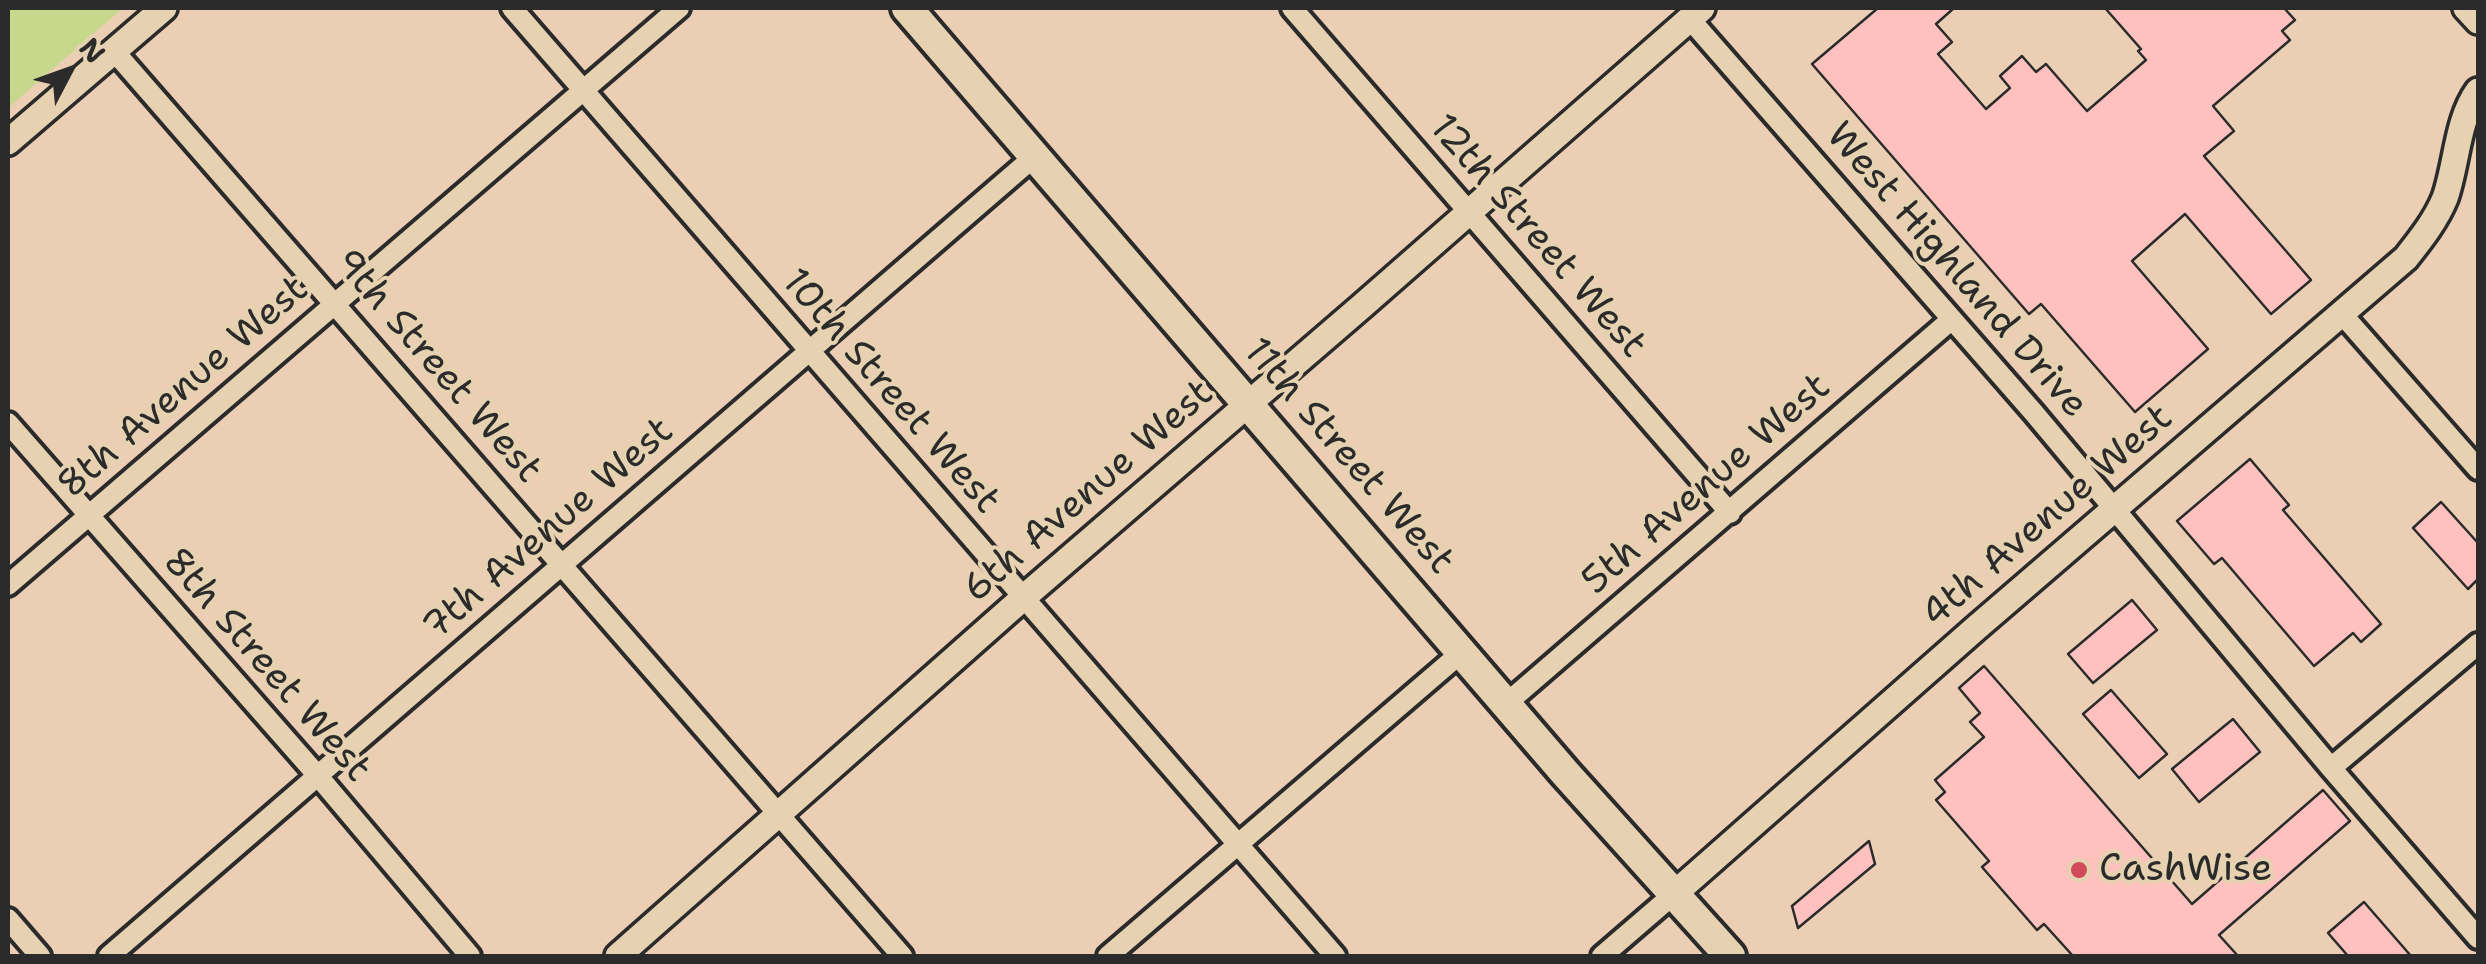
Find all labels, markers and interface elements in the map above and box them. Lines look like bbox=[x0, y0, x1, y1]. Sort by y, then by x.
north arrow bbox=[20, 20, 120, 120]
text: N bbox=[71, 29, 114, 71]
street label: 12th Street West bbox=[1419, 106, 1655, 368]
street label: West Highland Drive bbox=[1815, 114, 2097, 428]
street label: 9th Street West bbox=[323, 241, 551, 493]
street label: 10th Street West bbox=[771, 260, 1009, 524]
street label: 8th Avenue West bbox=[50, 267, 318, 509]
street label: 11th Street West bbox=[1233, 330, 1463, 584]
street label: 5th Avenue West bbox=[1574, 365, 1840, 605]
street label: 6th Avenue West bbox=[955, 371, 1223, 613]
street label: 4th Avenue West bbox=[1914, 396, 2182, 638]
street label: 7th Avenue West bbox=[415, 409, 683, 651]
street label: 8th Street West bbox=[152, 540, 380, 792]
place label: CashWise bbox=[2099, 847, 2272, 893]
marker: CashWise bbox=[2068, 859, 2090, 881]

